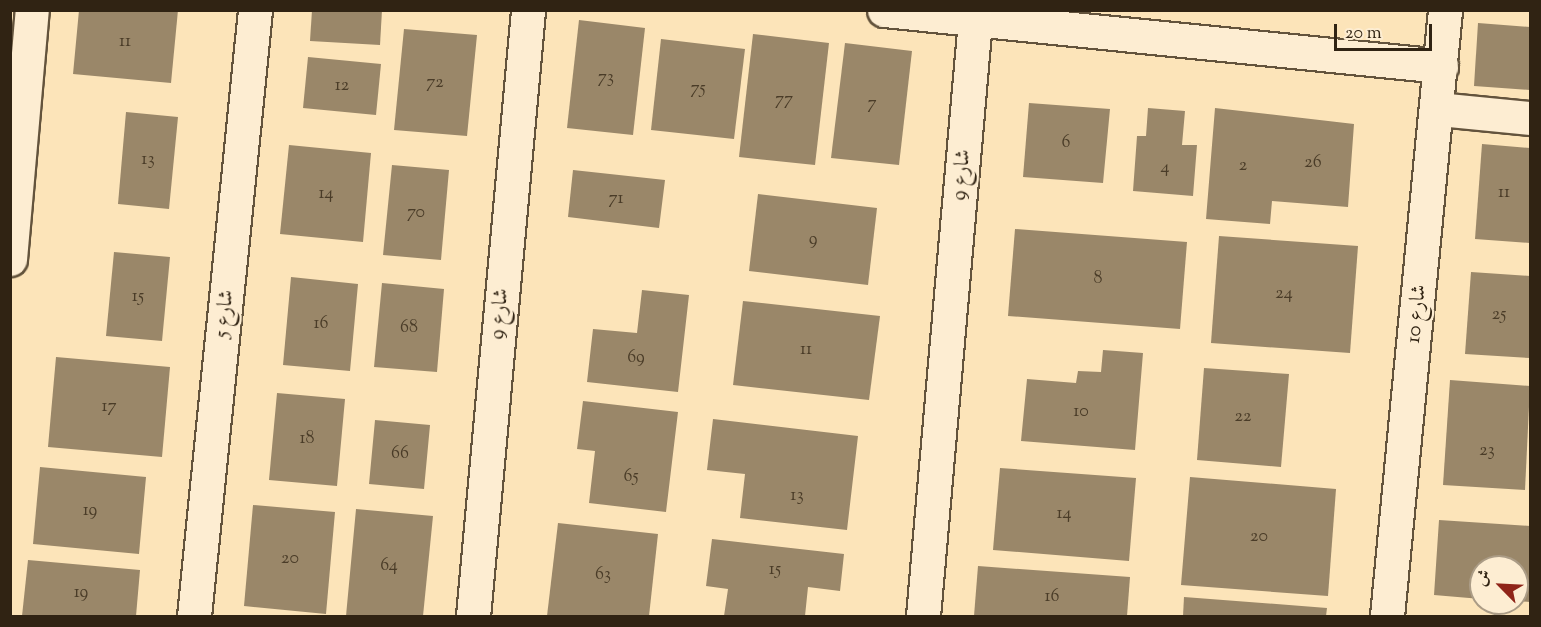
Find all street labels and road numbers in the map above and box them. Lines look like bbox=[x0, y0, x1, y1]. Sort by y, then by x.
street label: شارع 9 bbox=[947, 148, 977, 202]
street label: شارع 10 bbox=[1401, 283, 1433, 345]
street label: شارع 9 bbox=[485, 287, 515, 341]
street label: شارع 5 bbox=[210, 289, 240, 339]

